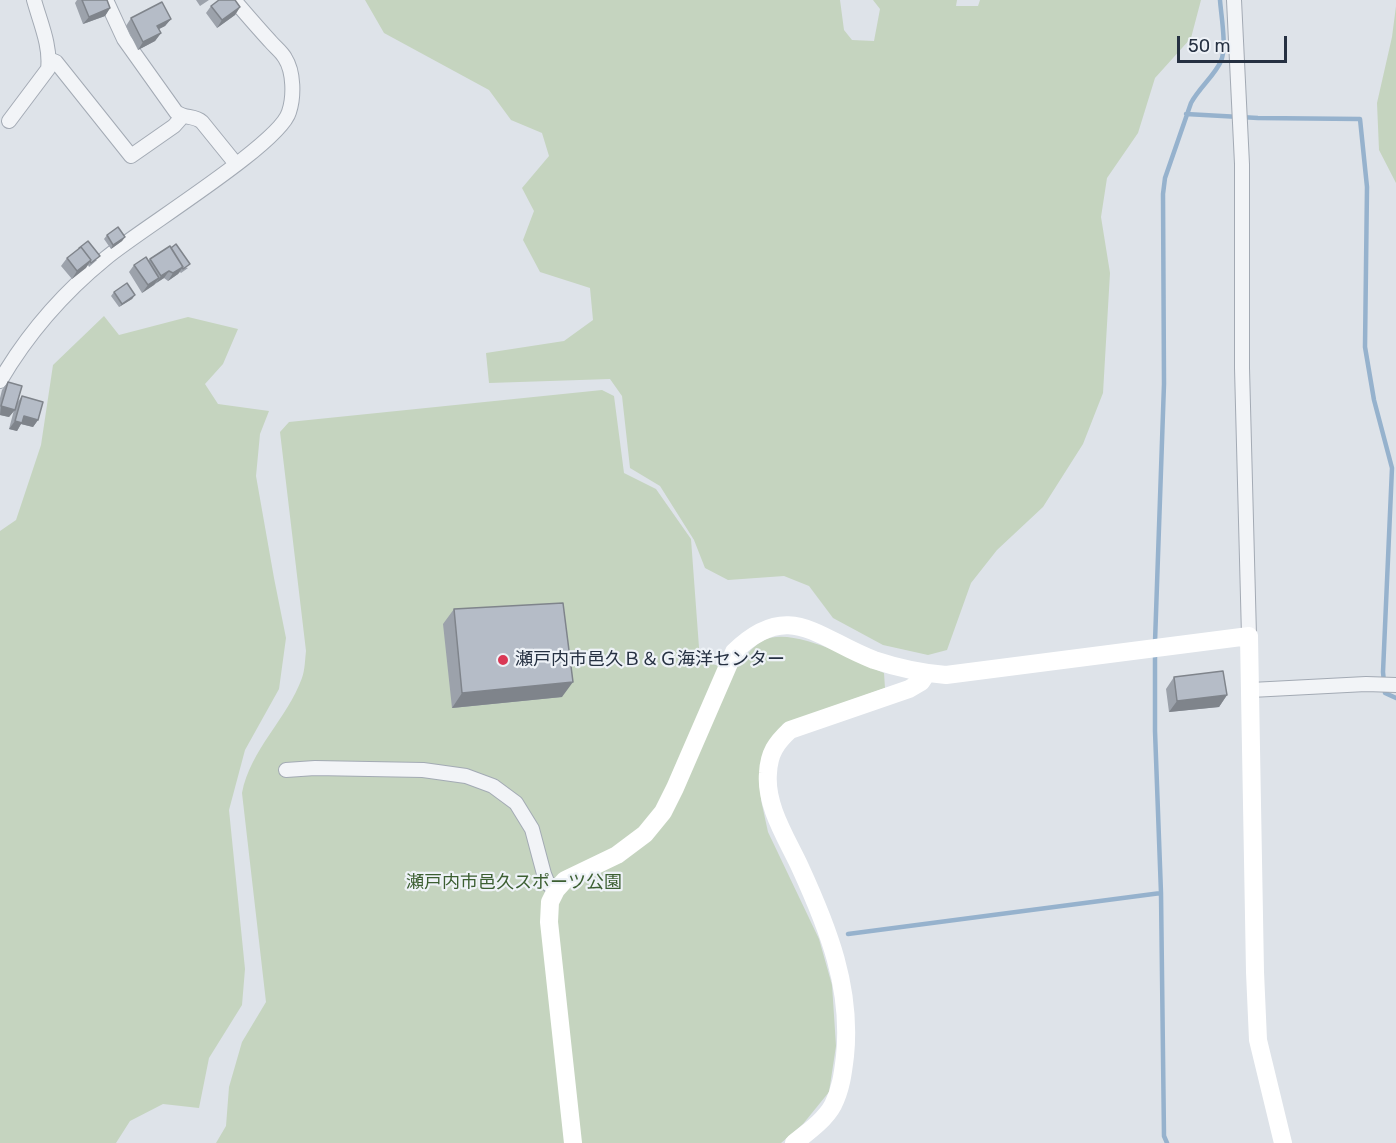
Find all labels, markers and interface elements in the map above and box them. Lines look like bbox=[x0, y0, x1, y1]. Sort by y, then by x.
scale bar bbox=[1180, 24, 1290, 62]
text: 50 m bbox=[1188, 35, 1231, 57]
place label: 瀬戸内市邑久Ｂ＆Ｇ海洋センター bbox=[515, 649, 785, 671]
marker: 瀬戸内市邑久Ｂ＆Ｇ海洋センター bbox=[496, 653, 510, 667]
park label: 瀬戸内市邑久スポーツ公園 bbox=[406, 872, 622, 894]

